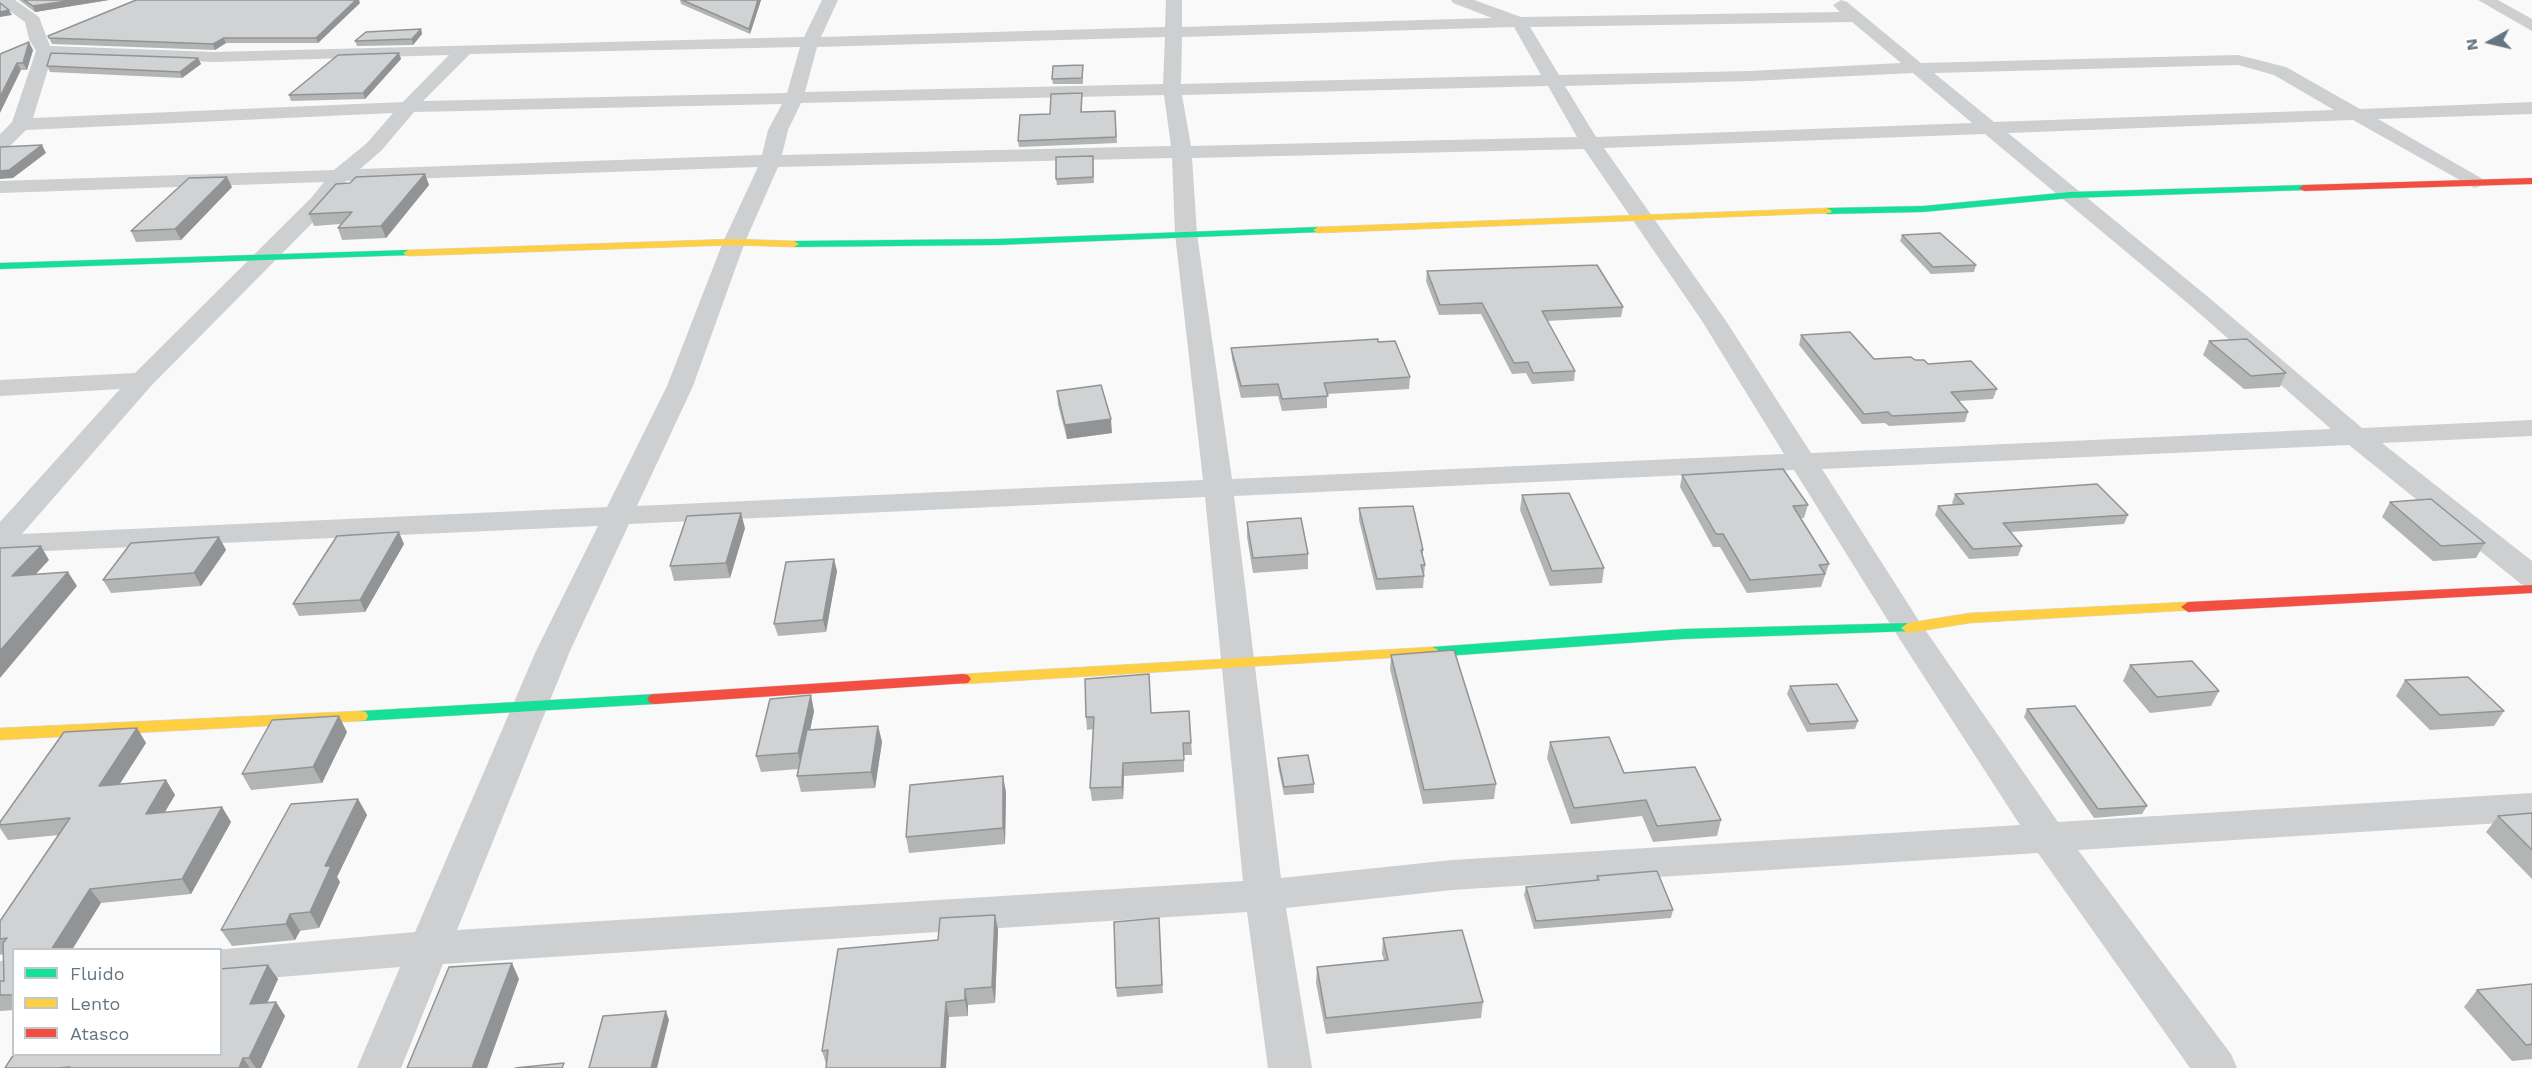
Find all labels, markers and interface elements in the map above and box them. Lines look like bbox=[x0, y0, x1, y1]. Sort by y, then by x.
north arrow bbox=[2460, 12, 2520, 72]
text: N bbox=[2461, 37, 2482, 52]
legend bbox=[12, 948, 222, 1056]
text: Fluido bbox=[70, 963, 124, 984]
text: Lento bbox=[70, 993, 120, 1014]
text: Atasco bbox=[70, 1023, 129, 1044]

